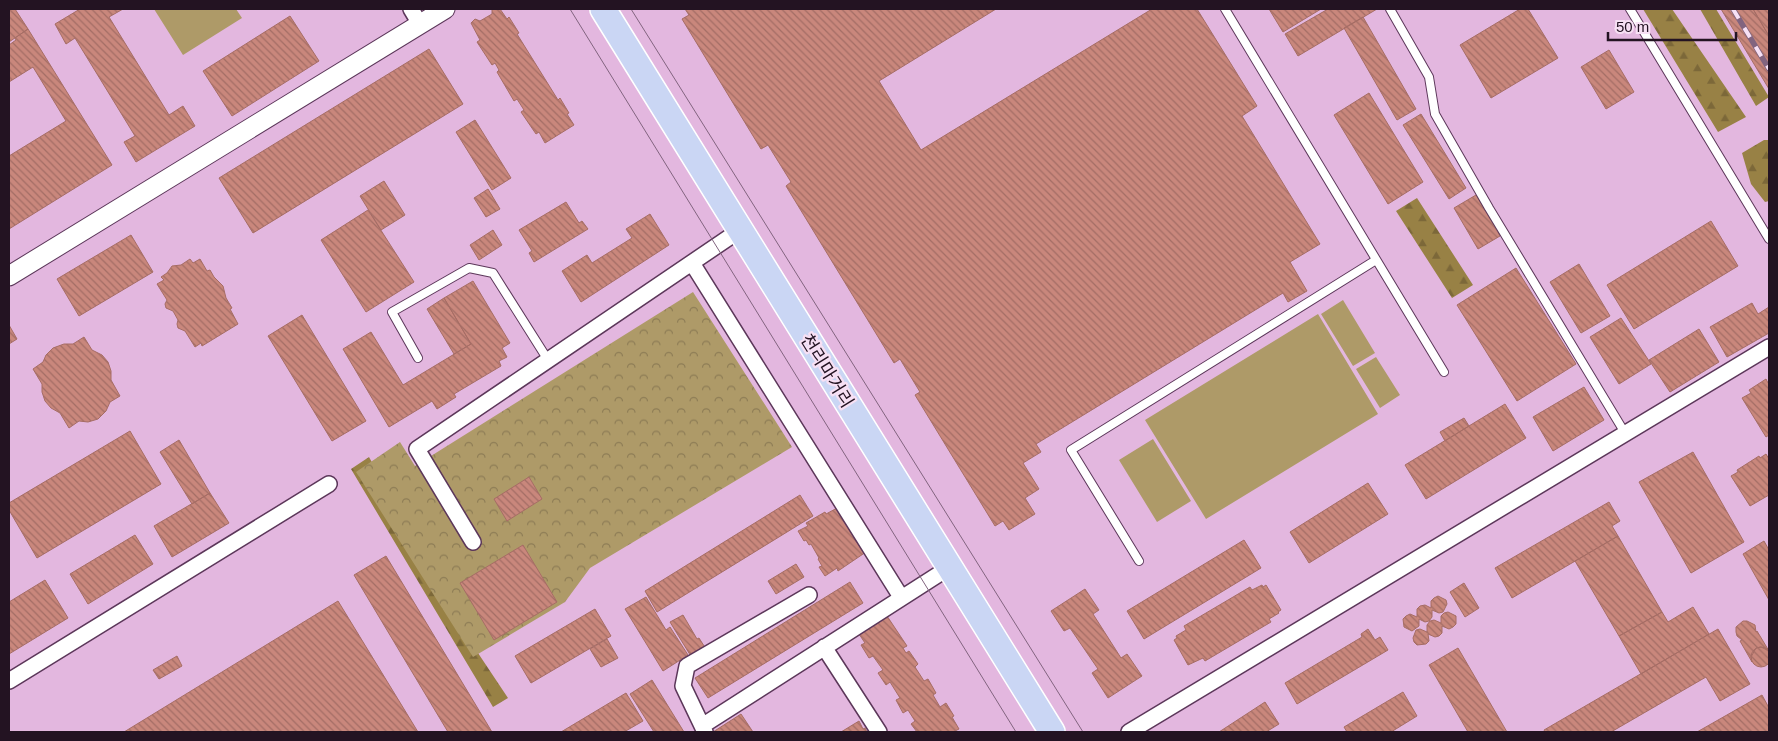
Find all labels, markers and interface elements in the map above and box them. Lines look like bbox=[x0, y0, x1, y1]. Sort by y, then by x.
scale bar bbox=[1608, 10, 1736, 42]
text: 50 m bbox=[1616, 18, 1649, 35]
street label: 천리마거리 bbox=[797, 331, 857, 411]

